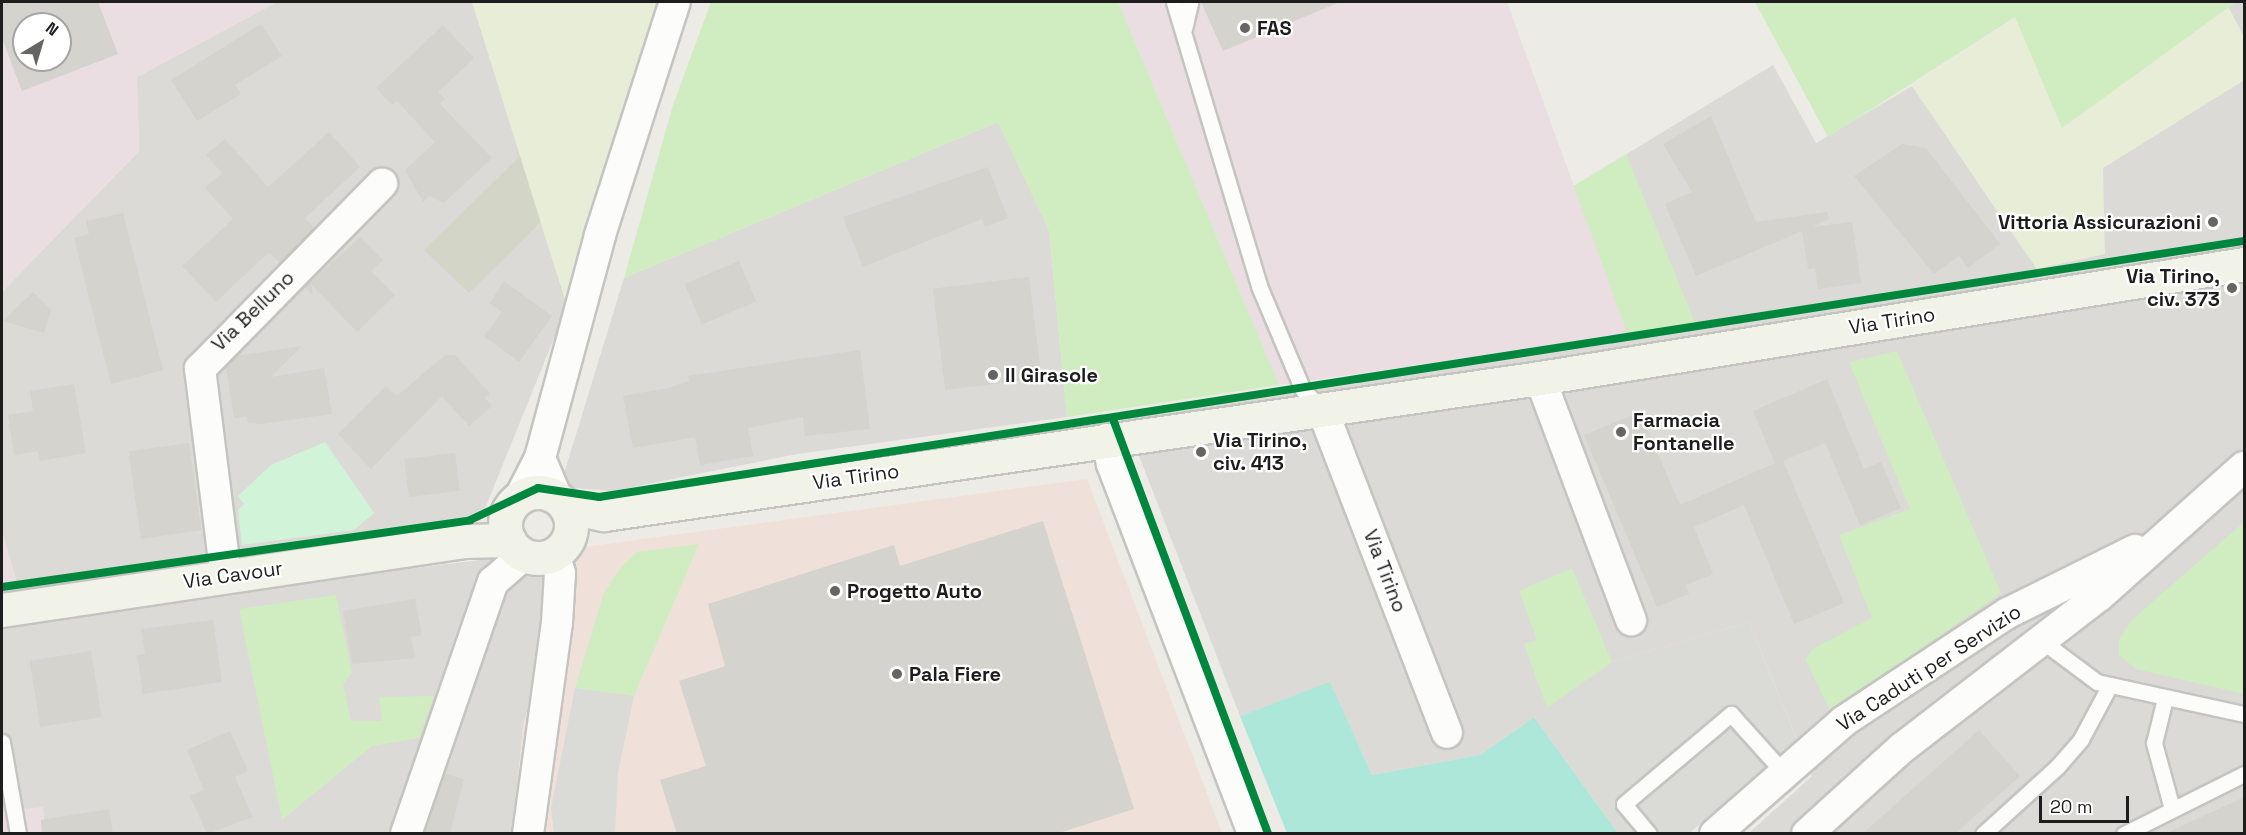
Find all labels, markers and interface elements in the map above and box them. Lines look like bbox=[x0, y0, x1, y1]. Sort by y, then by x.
north arrow bbox=[12, 12, 72, 72]
place label: FAS bbox=[1257, 16, 1292, 40]
text: N bbox=[41, 17, 63, 41]
marker: FAS bbox=[1238, 21, 1252, 35]
place label: Vittoria Assicurazioni bbox=[1998, 210, 2201, 234]
marker: Vittoria Assicurazioni bbox=[2206, 215, 2220, 229]
place label: Via Tirino, civ. 373 bbox=[2125, 264, 2220, 311]
street label: Via Belluno bbox=[207, 266, 299, 356]
marker: Via Tirino, civ. 373 bbox=[2225, 281, 2239, 295]
street label: Via Tirino bbox=[1847, 302, 1937, 340]
place label: Il Girasole bbox=[1005, 363, 1098, 387]
marker: Il Girasole bbox=[986, 368, 1000, 382]
place label: Farmacia Fontanelle bbox=[1633, 408, 1735, 455]
marker: Farmacia Fontanelle bbox=[1614, 425, 1628, 439]
place label: Via Tirino, civ. 413 bbox=[1213, 428, 1308, 475]
marker: Via Tirino, civ. 413 bbox=[1194, 445, 1208, 459]
street label: Via Tirino bbox=[811, 459, 901, 495]
street label: Via Tirino bbox=[1358, 526, 1412, 616]
street label: Via Cavour bbox=[182, 556, 284, 594]
place label: Progetto Auto bbox=[847, 579, 982, 603]
marker: Progetto Auto bbox=[828, 584, 842, 598]
street label: Via Caduti per Servizio bbox=[1832, 599, 2026, 737]
place label: Pala Fiere bbox=[909, 662, 1001, 686]
marker: Pala Fiere bbox=[890, 667, 904, 681]
scale bar bbox=[2042, 784, 2132, 822]
text: 20 m bbox=[2050, 795, 2093, 818]

